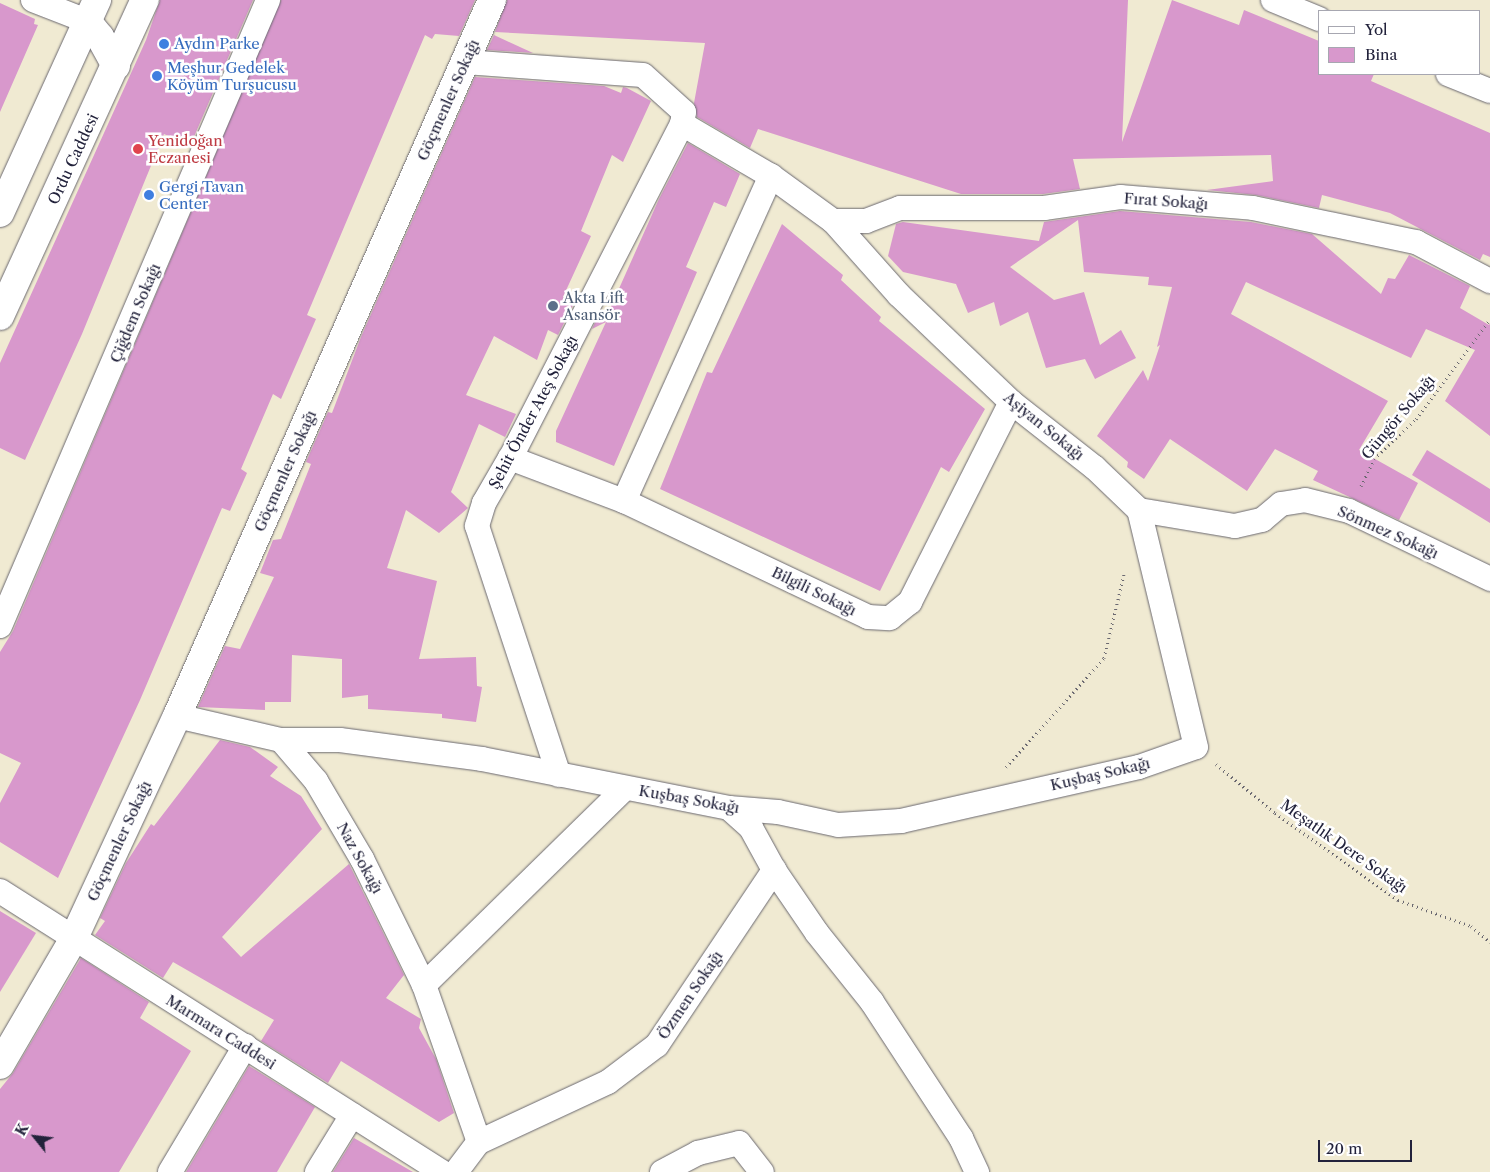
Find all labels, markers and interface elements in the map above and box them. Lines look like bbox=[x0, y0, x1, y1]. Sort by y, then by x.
legend bbox=[1318, 10, 1480, 75]
text: Yol bbox=[1365, 20, 1388, 39]
place label: Aydın Parke bbox=[174, 35, 260, 53]
street label: Göçmenler Sokağı bbox=[413, 36, 483, 164]
marker: Aydın Parke bbox=[158, 38, 170, 50]
text: Bina bbox=[1365, 45, 1397, 64]
place label: Meşhur Gedelek Köyüm Turşucusu bbox=[167, 58, 297, 93]
marker: Meşhur Gedelek Köyüm Turşucusu bbox=[151, 70, 163, 82]
street label: Ordu Caddesi bbox=[44, 111, 102, 207]
place label: Yenidoğan Eczanesi bbox=[148, 131, 223, 166]
marker: Yenidoğan Eczanesi bbox=[132, 143, 144, 155]
place label: Gergi Tavan Center bbox=[159, 177, 245, 212]
marker: Gergi Tavan Center bbox=[143, 189, 155, 201]
street label: Fırat Sokağı bbox=[1123, 189, 1209, 213]
street label: Çiğdem Sokağı bbox=[106, 261, 164, 365]
place label: Akta Lift Asansör bbox=[563, 288, 625, 323]
marker: Akta Lift Asansör bbox=[547, 300, 559, 312]
street label: Şehit Önder Ateş Sokağı bbox=[485, 332, 581, 492]
street label: Güngör Sokağı bbox=[1357, 371, 1439, 463]
street label: Aşiyan Sokağı bbox=[1000, 388, 1088, 464]
street label: Göçmenler Sokağı bbox=[250, 407, 320, 535]
street label: Sönmez Sokağı bbox=[1335, 502, 1441, 562]
street label: Bilgili Sokağı bbox=[769, 563, 859, 619]
street label: Kuşbaş Sokağı bbox=[1048, 754, 1152, 794]
street label: Göçmenler Sokağı bbox=[83, 778, 155, 904]
street label: Kuşbaş Sokağı bbox=[637, 781, 741, 817]
street label: Meşatlık Dere Sokağı bbox=[1277, 795, 1411, 897]
street label: Naz Sokağı bbox=[333, 819, 387, 897]
street label: Özmen Sokağı bbox=[654, 947, 726, 1043]
street label: Marmara Caddesi bbox=[163, 991, 279, 1073]
north arrow bbox=[10, 1112, 60, 1162]
text: K bbox=[11, 1120, 32, 1139]
scale bar bbox=[1320, 1130, 1414, 1162]
text: 20 m bbox=[1326, 1139, 1362, 1158]

